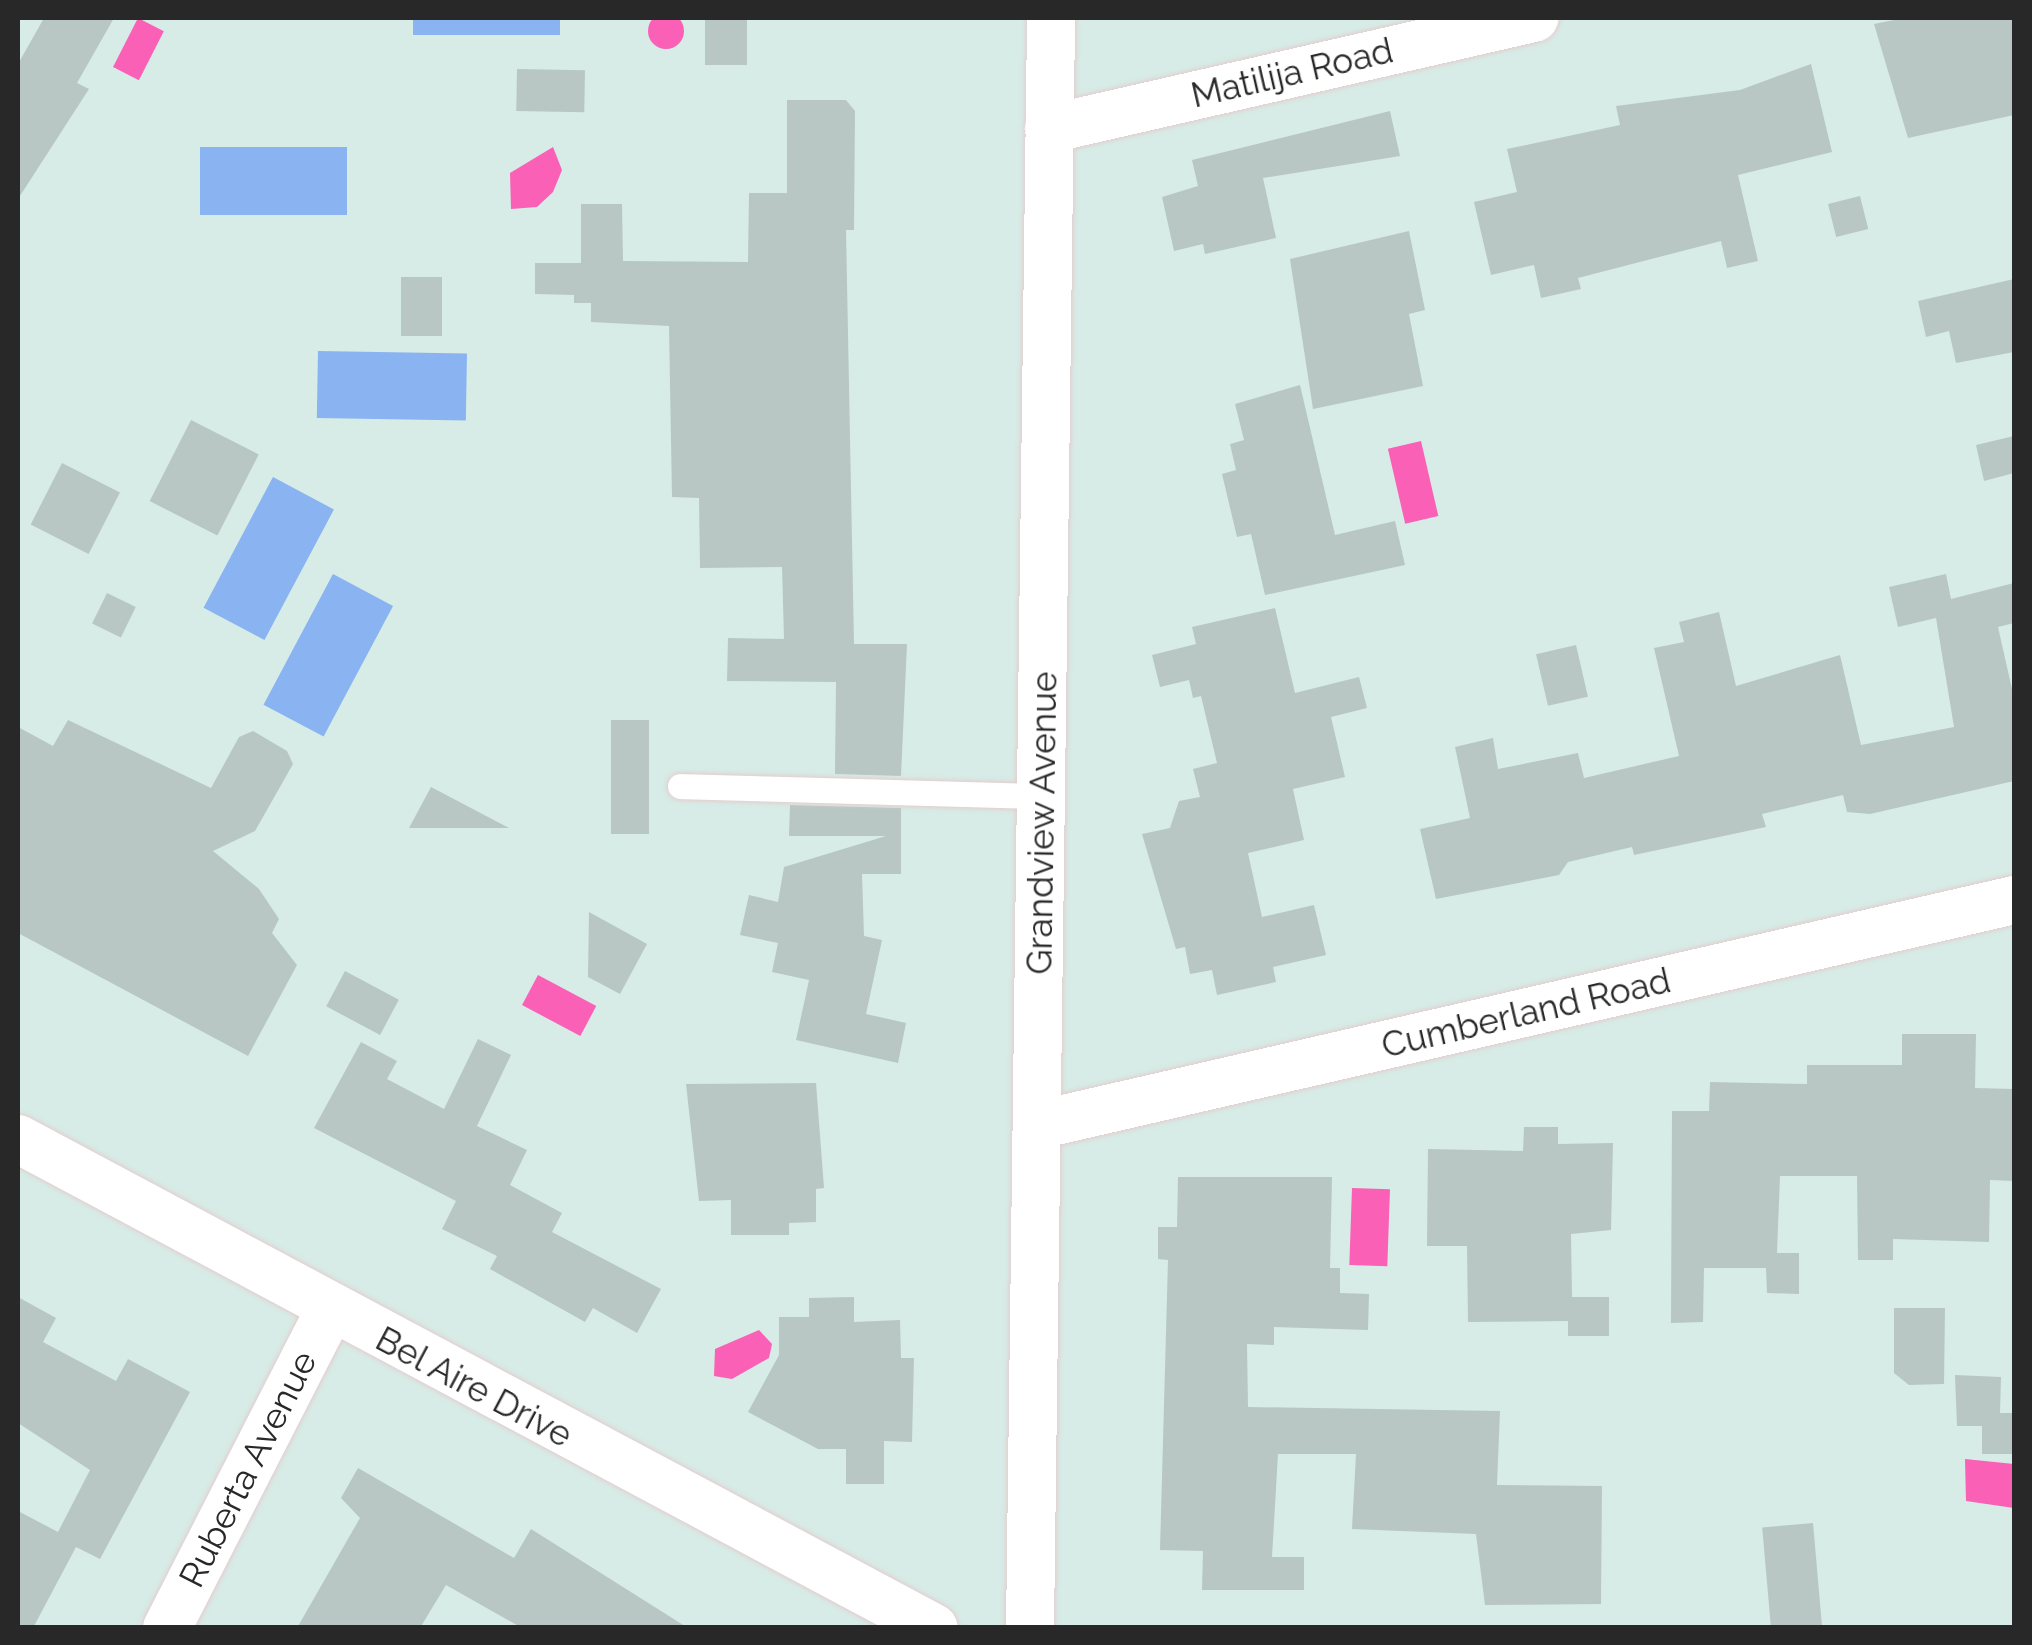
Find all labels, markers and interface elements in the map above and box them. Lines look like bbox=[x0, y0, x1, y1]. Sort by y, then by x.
street label: Matilija Road bbox=[1187, 29, 1397, 117]
street label: Grandview Avenue bbox=[1018, 670, 1066, 976]
street label: Cumberland Road bbox=[1378, 959, 1674, 1067]
street label: Bel Aire Drive bbox=[368, 1317, 580, 1457]
street label: Ruberta Avenue bbox=[170, 1343, 326, 1595]

